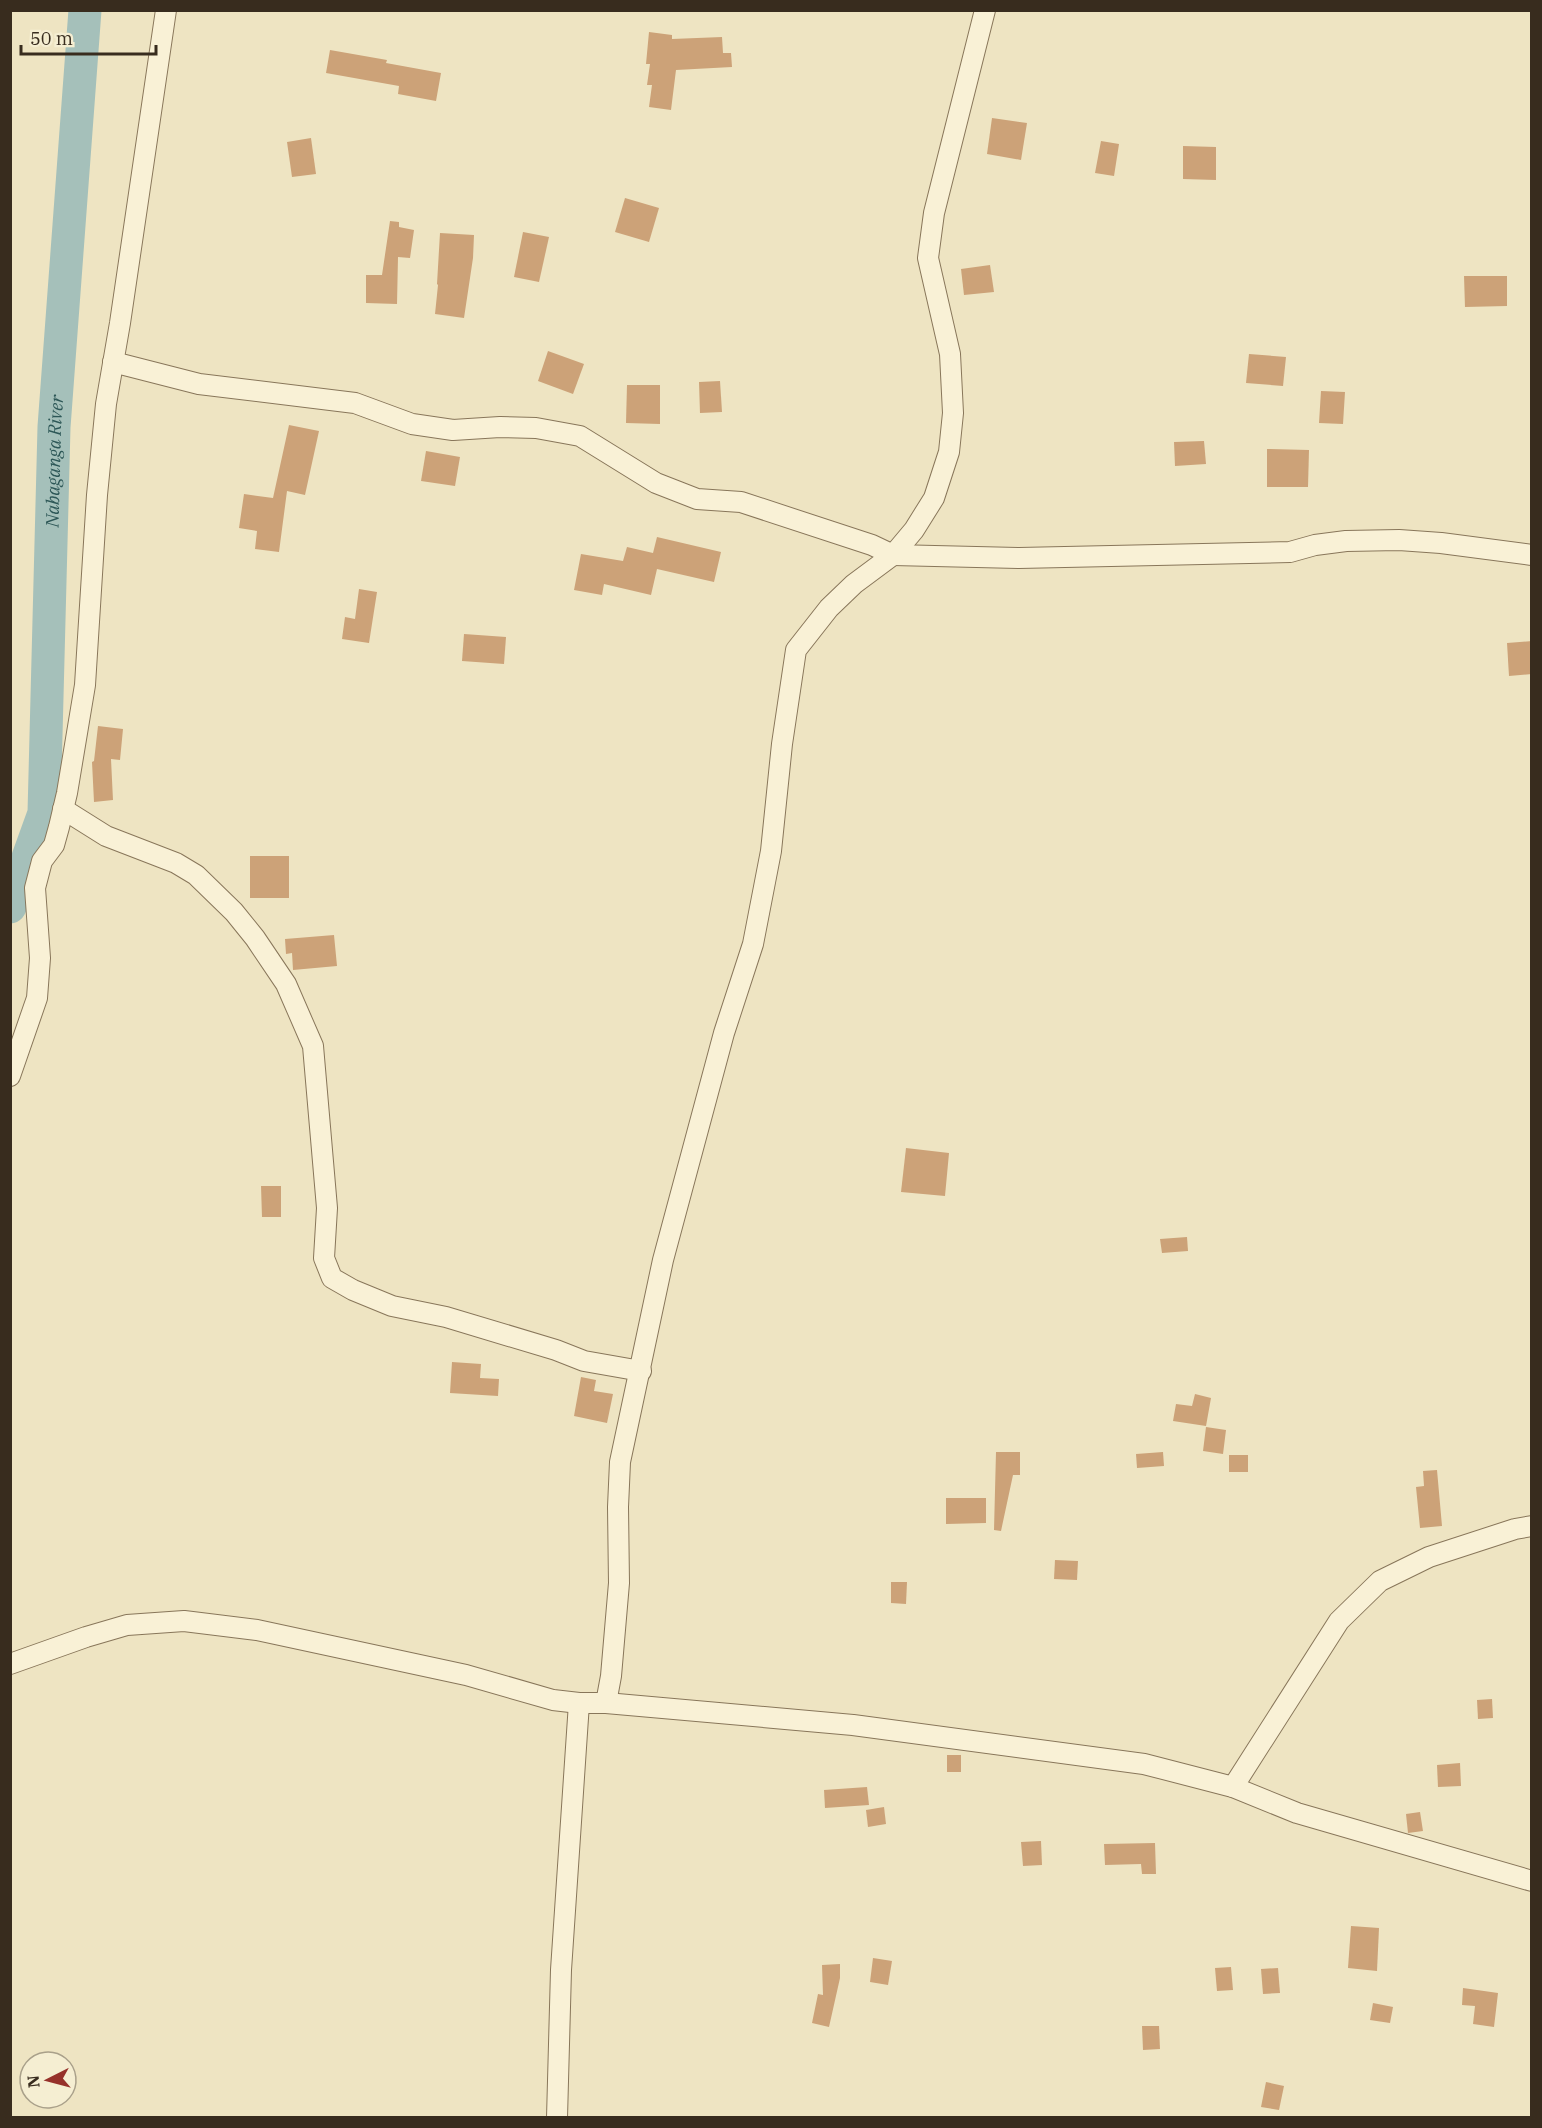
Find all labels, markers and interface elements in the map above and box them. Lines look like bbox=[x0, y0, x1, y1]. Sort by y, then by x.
scale bar bbox=[21, 18, 156, 56]
text: 50 m bbox=[30, 27, 73, 50]
water label: Nabaganga River bbox=[40, 393, 68, 529]
north arrow bbox=[18, 2050, 78, 2110]
text: N bbox=[22, 2074, 44, 2089]

